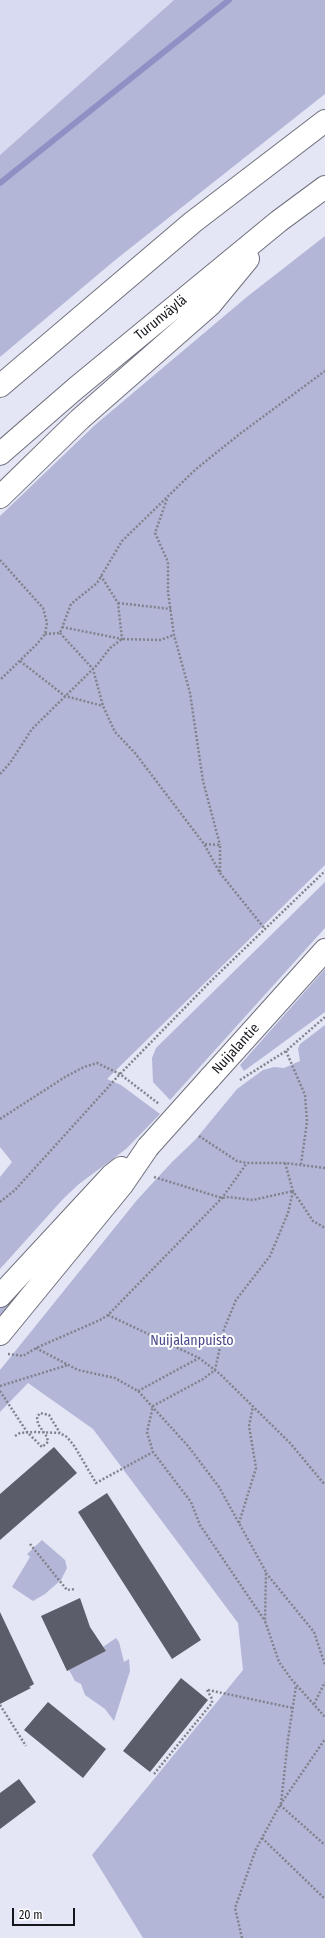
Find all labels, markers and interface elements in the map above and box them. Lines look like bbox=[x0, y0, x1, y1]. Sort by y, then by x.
street label: Turunväylä bbox=[132, 292, 190, 344]
street label: Nuijalantie bbox=[209, 1020, 263, 1078]
park label: Nuijalanpuisto bbox=[150, 1333, 234, 1349]
scale bar bbox=[14, 1900, 77, 1926]
text: 20 m bbox=[19, 1908, 43, 1922]

